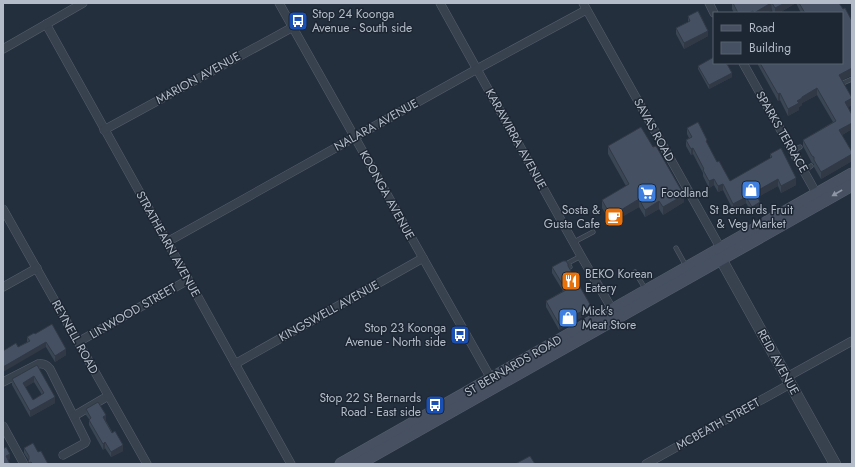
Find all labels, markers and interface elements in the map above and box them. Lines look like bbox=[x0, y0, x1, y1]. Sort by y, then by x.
place label: Stop 24 Koonga Avenue - South side bbox=[312, 5, 412, 37]
bus stop icon: Stop 24 Koonga Avenue - South side bbox=[287, 10, 309, 32]
legend bbox=[713, 12, 843, 64]
text: Road bbox=[749, 19, 775, 37]
text: Building bbox=[749, 39, 791, 57]
street label: MARION AVENUE bbox=[152, 47, 244, 109]
street label: KARAWIRRA AVENUE bbox=[481, 85, 551, 193]
street label: SPARKS TERRACE bbox=[751, 88, 813, 176]
street label: NALARA AVENUE bbox=[331, 94, 421, 156]
street label: SAVAS ROAD bbox=[629, 95, 679, 165]
street label: KOONGA AVENUE bbox=[355, 147, 419, 243]
shop icon: St Bernards Fruit & Veg Market bbox=[740, 179, 762, 201]
supermarket icon: Foodland bbox=[636, 182, 658, 204]
place label: Foodland bbox=[661, 184, 708, 202]
street label: STRATHEARN AVENUE bbox=[131, 188, 205, 300]
one-way arrow bbox=[831, 190, 843, 197]
place label: Sosta & Gusta Cafe bbox=[544, 201, 600, 233]
place label: St Bernards Fruit & Veg Market bbox=[709, 201, 793, 233]
cafe icon: Sosta & Gusta Cafe bbox=[603, 206, 625, 228]
place label: BEKO Korean Eatery bbox=[585, 265, 653, 297]
restaurant icon: BEKO Korean Eatery bbox=[560, 270, 582, 292]
street label: KINGSWELL AVENUE bbox=[275, 276, 383, 346]
street label: LINWOOD STREET bbox=[86, 279, 180, 343]
street label: REYNELL ROAD bbox=[47, 297, 103, 377]
place label: Mick's Meat Store bbox=[582, 302, 636, 334]
shop icon: Mick's Meat Store bbox=[557, 307, 579, 329]
place label: Stop 23 Koonga Avenue - North side bbox=[345, 319, 446, 351]
bus stop icon: Stop 23 Koonga Avenue - North side bbox=[449, 324, 471, 346]
street label: REID AVENUE bbox=[753, 326, 803, 398]
street label: ST BERNARDS ROAD bbox=[461, 331, 565, 401]
place label: Stop 22 St Bernards Road - East side bbox=[319, 389, 421, 421]
street label: MCBEATH STREET bbox=[673, 393, 764, 455]
bus stop icon: Stop 22 St Bernards Road - East side bbox=[424, 394, 446, 416]

